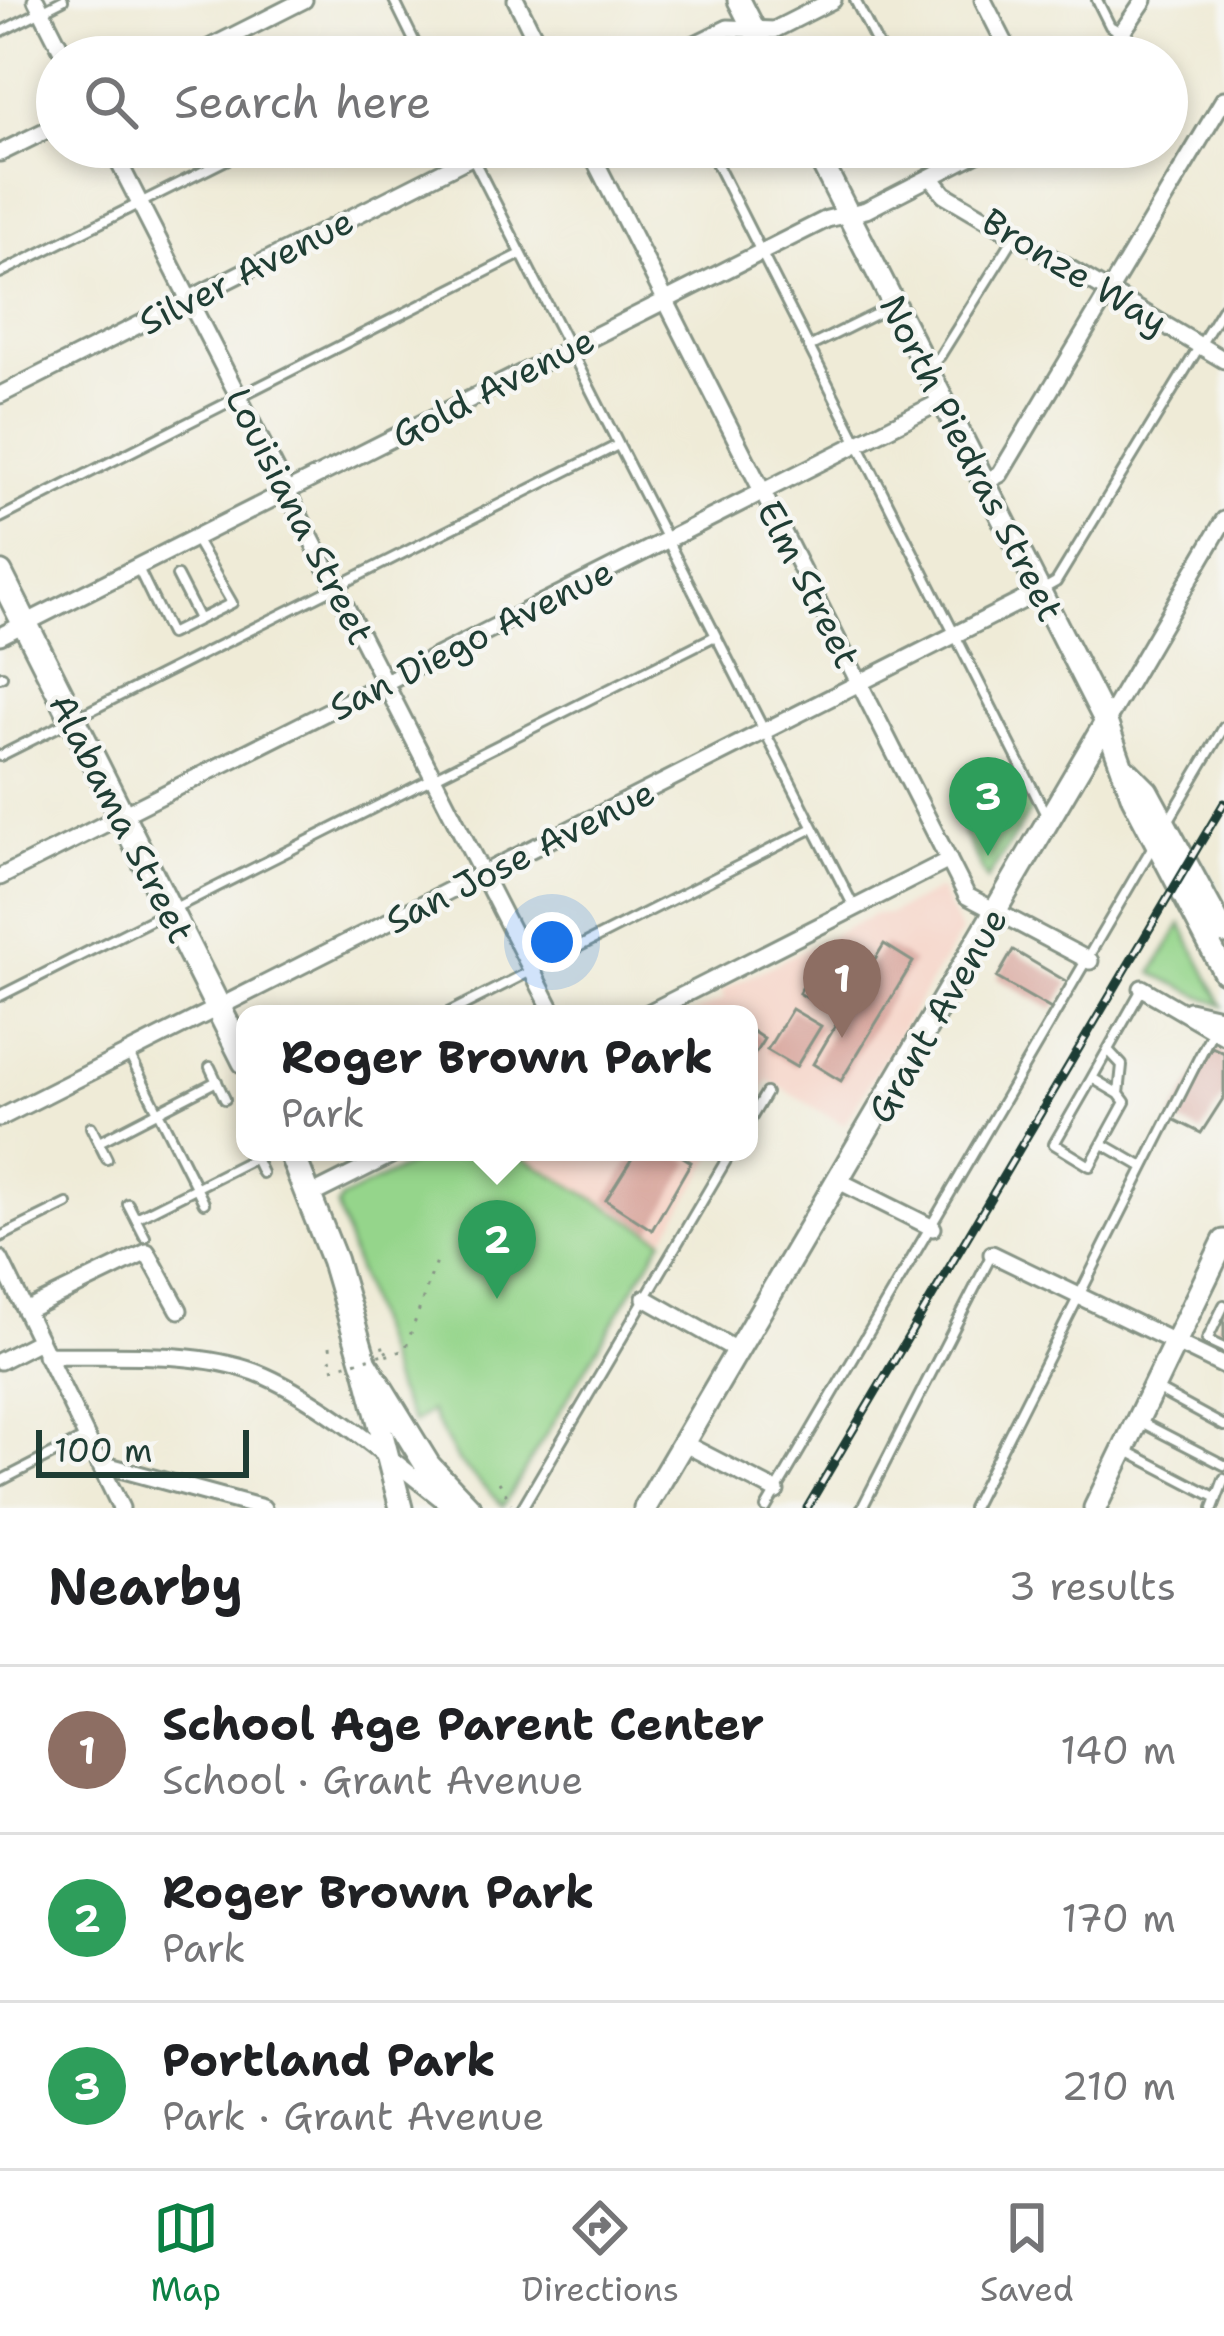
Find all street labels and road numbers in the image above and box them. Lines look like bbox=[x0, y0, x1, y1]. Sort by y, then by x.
street label: Silver Avenue bbox=[131, 196, 362, 347]
street label: Bronze Way bbox=[973, 197, 1177, 346]
street label: North Piedras Street bbox=[868, 287, 1075, 630]
street label: Gold Avenue bbox=[384, 315, 603, 460]
street label: Louisiana Street bbox=[214, 379, 385, 653]
street label: Elm Street bbox=[745, 492, 872, 676]
street label: San Diego Avenue bbox=[321, 547, 622, 732]
street label: Alabama Street bbox=[38, 685, 206, 951]
street label: San Jose Avenue bbox=[377, 767, 663, 945]
street label: Grant Avenue bbox=[856, 899, 1019, 1132]

